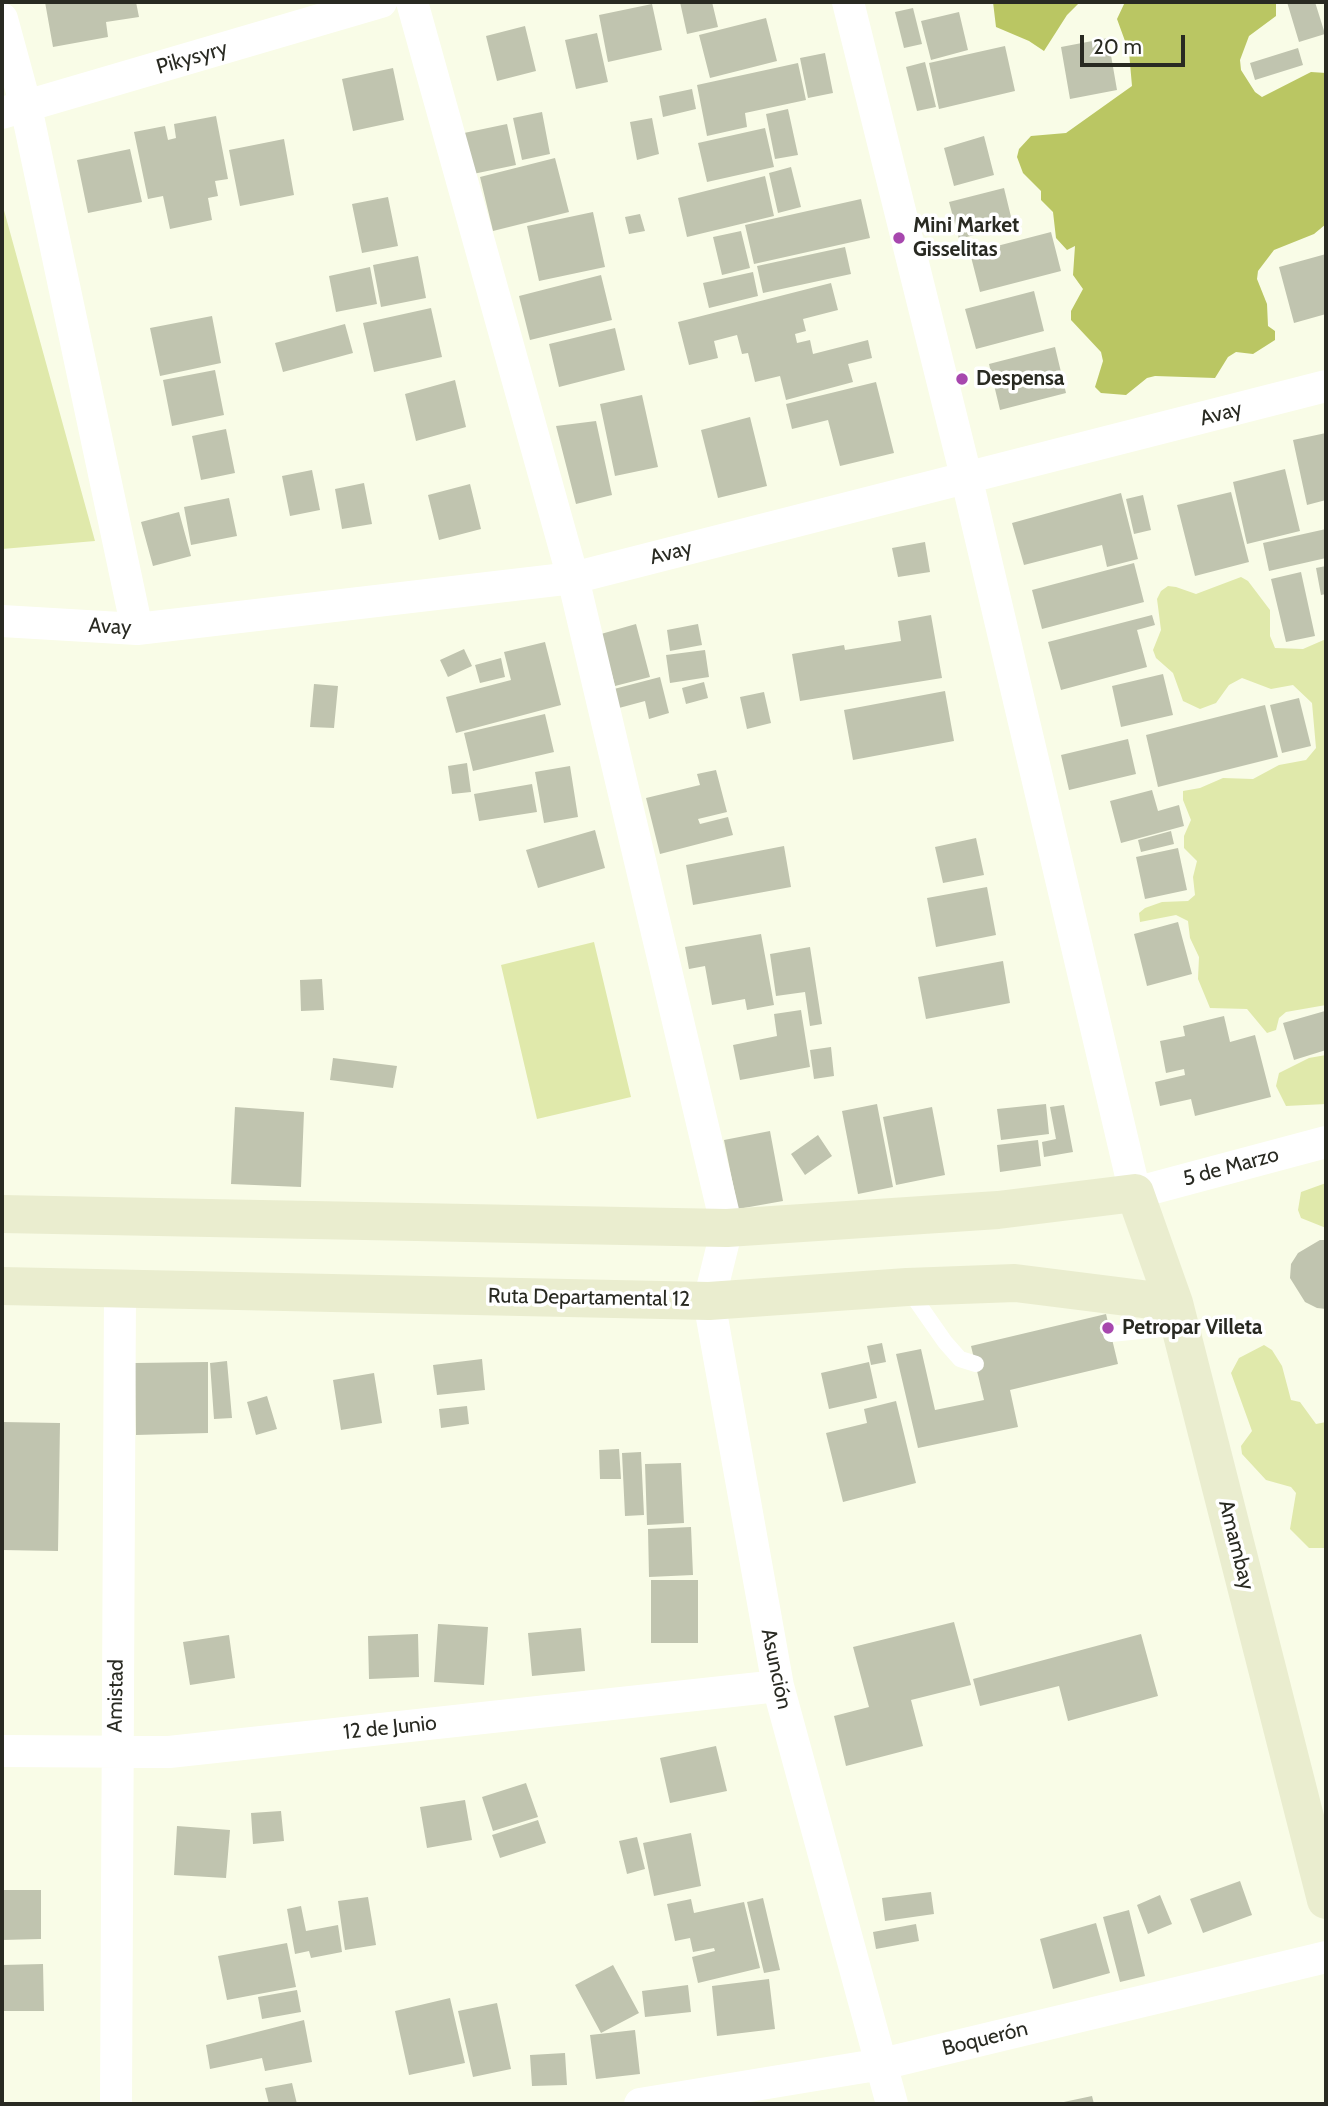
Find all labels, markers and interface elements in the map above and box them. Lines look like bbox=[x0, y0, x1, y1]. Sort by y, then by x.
scale bar bbox=[1083, 21, 1188, 65]
text: 20 m bbox=[1093, 34, 1142, 59]
street label: Pikysyry bbox=[154, 36, 230, 80]
place label: Mini Market Gisselitas bbox=[913, 213, 1019, 263]
marker: Mini Market Gisselitas bbox=[891, 230, 907, 246]
place label: Despensa bbox=[976, 366, 1064, 392]
marker: Despensa bbox=[954, 371, 970, 387]
street label: Avay bbox=[1197, 396, 1245, 432]
street label: Avay bbox=[647, 536, 695, 570]
street label: Avay bbox=[88, 613, 132, 641]
street label: 5 de Marzo bbox=[1180, 1142, 1282, 1192]
street label: Ruta Departamental 12 bbox=[488, 1284, 690, 1312]
place label: Petropar Villeta bbox=[1122, 1315, 1263, 1341]
marker: Petropar Villeta bbox=[1100, 1320, 1116, 1336]
street label: Amambay bbox=[1213, 1497, 1259, 1593]
street label: Asunción bbox=[755, 1626, 797, 1712]
street label: Amistad bbox=[103, 1659, 129, 1733]
street label: 12 de Junio bbox=[342, 1711, 438, 1745]
street label: Boquerón bbox=[940, 2016, 1030, 2062]

